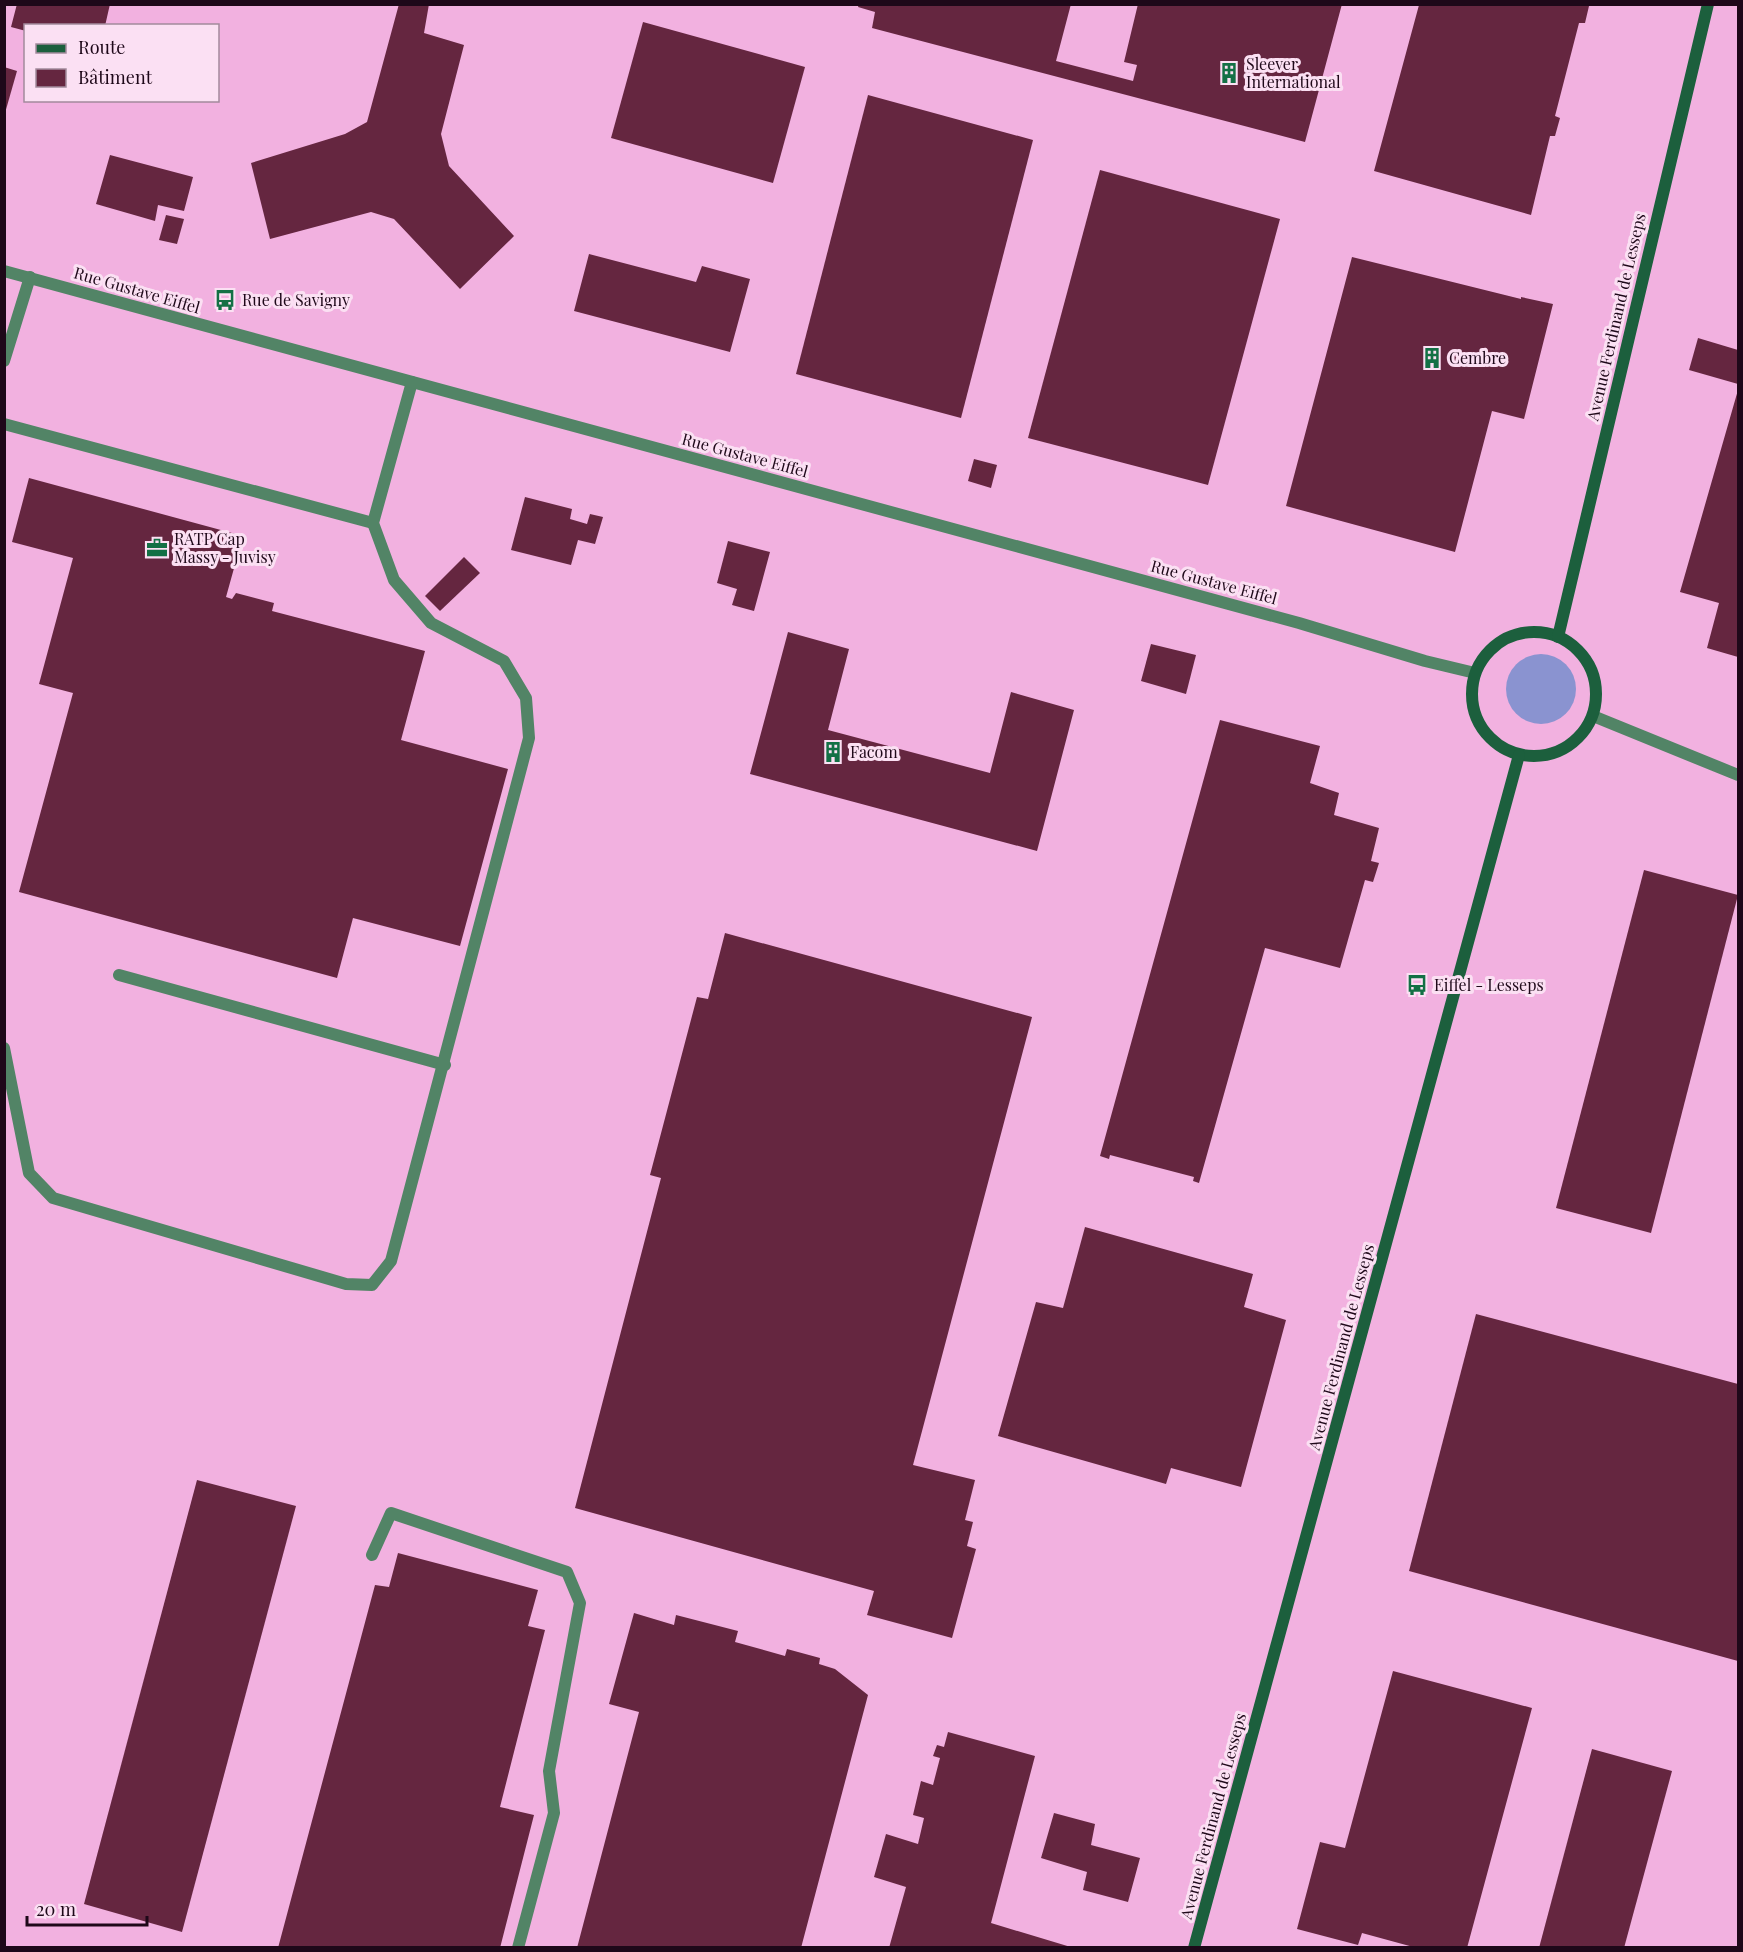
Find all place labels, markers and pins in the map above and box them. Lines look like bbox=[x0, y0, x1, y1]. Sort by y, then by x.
place label: Sleever International bbox=[1246, 53, 1341, 92]
building icon: Sleever International bbox=[1217, 61, 1241, 85]
bus stop icon: Rue de Savigny bbox=[213, 288, 237, 312]
place label: Rue de Savigny bbox=[242, 289, 350, 310]
building icon: Cembre bbox=[1420, 346, 1444, 370]
place label: Cembre bbox=[1449, 347, 1506, 368]
place label: RATP Cap Massy - Juvisy bbox=[174, 528, 276, 567]
office icon: RATP Cap Massy - Juvisy bbox=[145, 536, 169, 560]
building icon: Facom bbox=[821, 740, 845, 764]
place label: Facom bbox=[850, 741, 898, 762]
bus stop icon: Eiffel - Lesseps bbox=[1405, 973, 1429, 997]
place label: Eiffel - Lesseps bbox=[1434, 974, 1544, 995]

